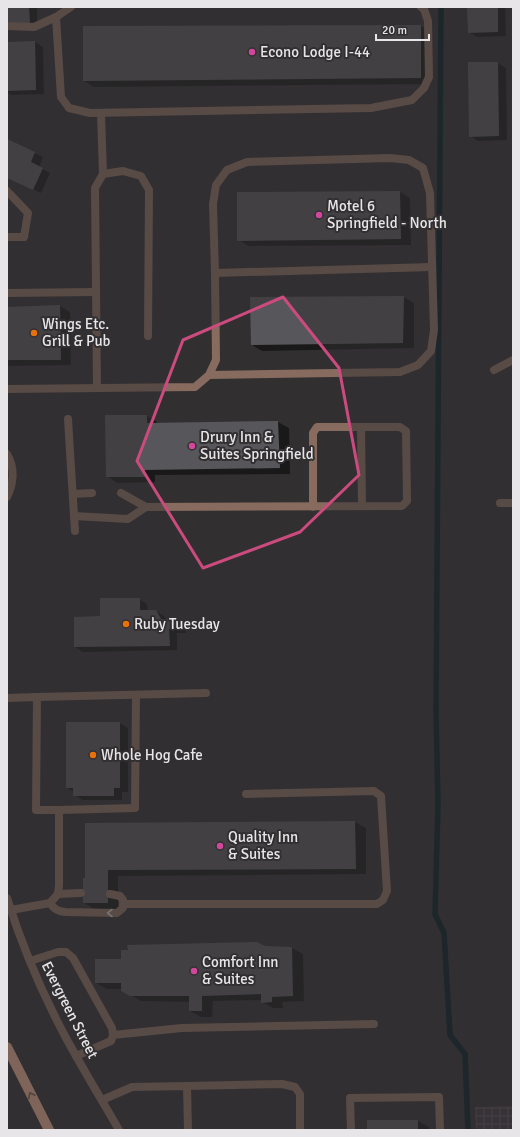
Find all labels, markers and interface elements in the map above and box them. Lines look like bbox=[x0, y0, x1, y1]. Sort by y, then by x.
scale bar bbox=[376, 16, 429, 42]
text: 20 m bbox=[382, 23, 407, 38]
place label: Econo Lodge I-44 bbox=[260, 43, 370, 61]
marker: Econo Lodge I-44 bbox=[247, 47, 257, 57]
place label: Motel 6 Springfield - North bbox=[327, 197, 447, 232]
marker: Motel 6 Springfield - North bbox=[314, 210, 324, 220]
place label: Wings Etc. Grill & Pub bbox=[42, 315, 111, 350]
marker: Wings Etc. Grill & Pub bbox=[29, 328, 39, 338]
place label: Drury Inn & Suites Springfield bbox=[200, 428, 314, 463]
marker: Drury Inn & Suites Springfield bbox=[187, 441, 197, 451]
place label: Ruby Tuesday bbox=[134, 615, 220, 633]
marker: Ruby Tuesday bbox=[121, 619, 131, 629]
place label: Whole Hog Cafe bbox=[101, 746, 203, 764]
marker: Whole Hog Cafe bbox=[88, 750, 98, 760]
place label: Quality Inn & Suites bbox=[228, 828, 298, 863]
marker: Quality Inn & Suites bbox=[215, 841, 225, 851]
one-way arrow bbox=[107, 909, 113, 917]
place label: Comfort Inn & Suites bbox=[202, 953, 279, 988]
street label: Evergreen Street bbox=[38, 958, 102, 1062]
marker: Comfort Inn & Suites bbox=[189, 966, 199, 976]
one-way arrow bbox=[29, 1092, 36, 1100]

